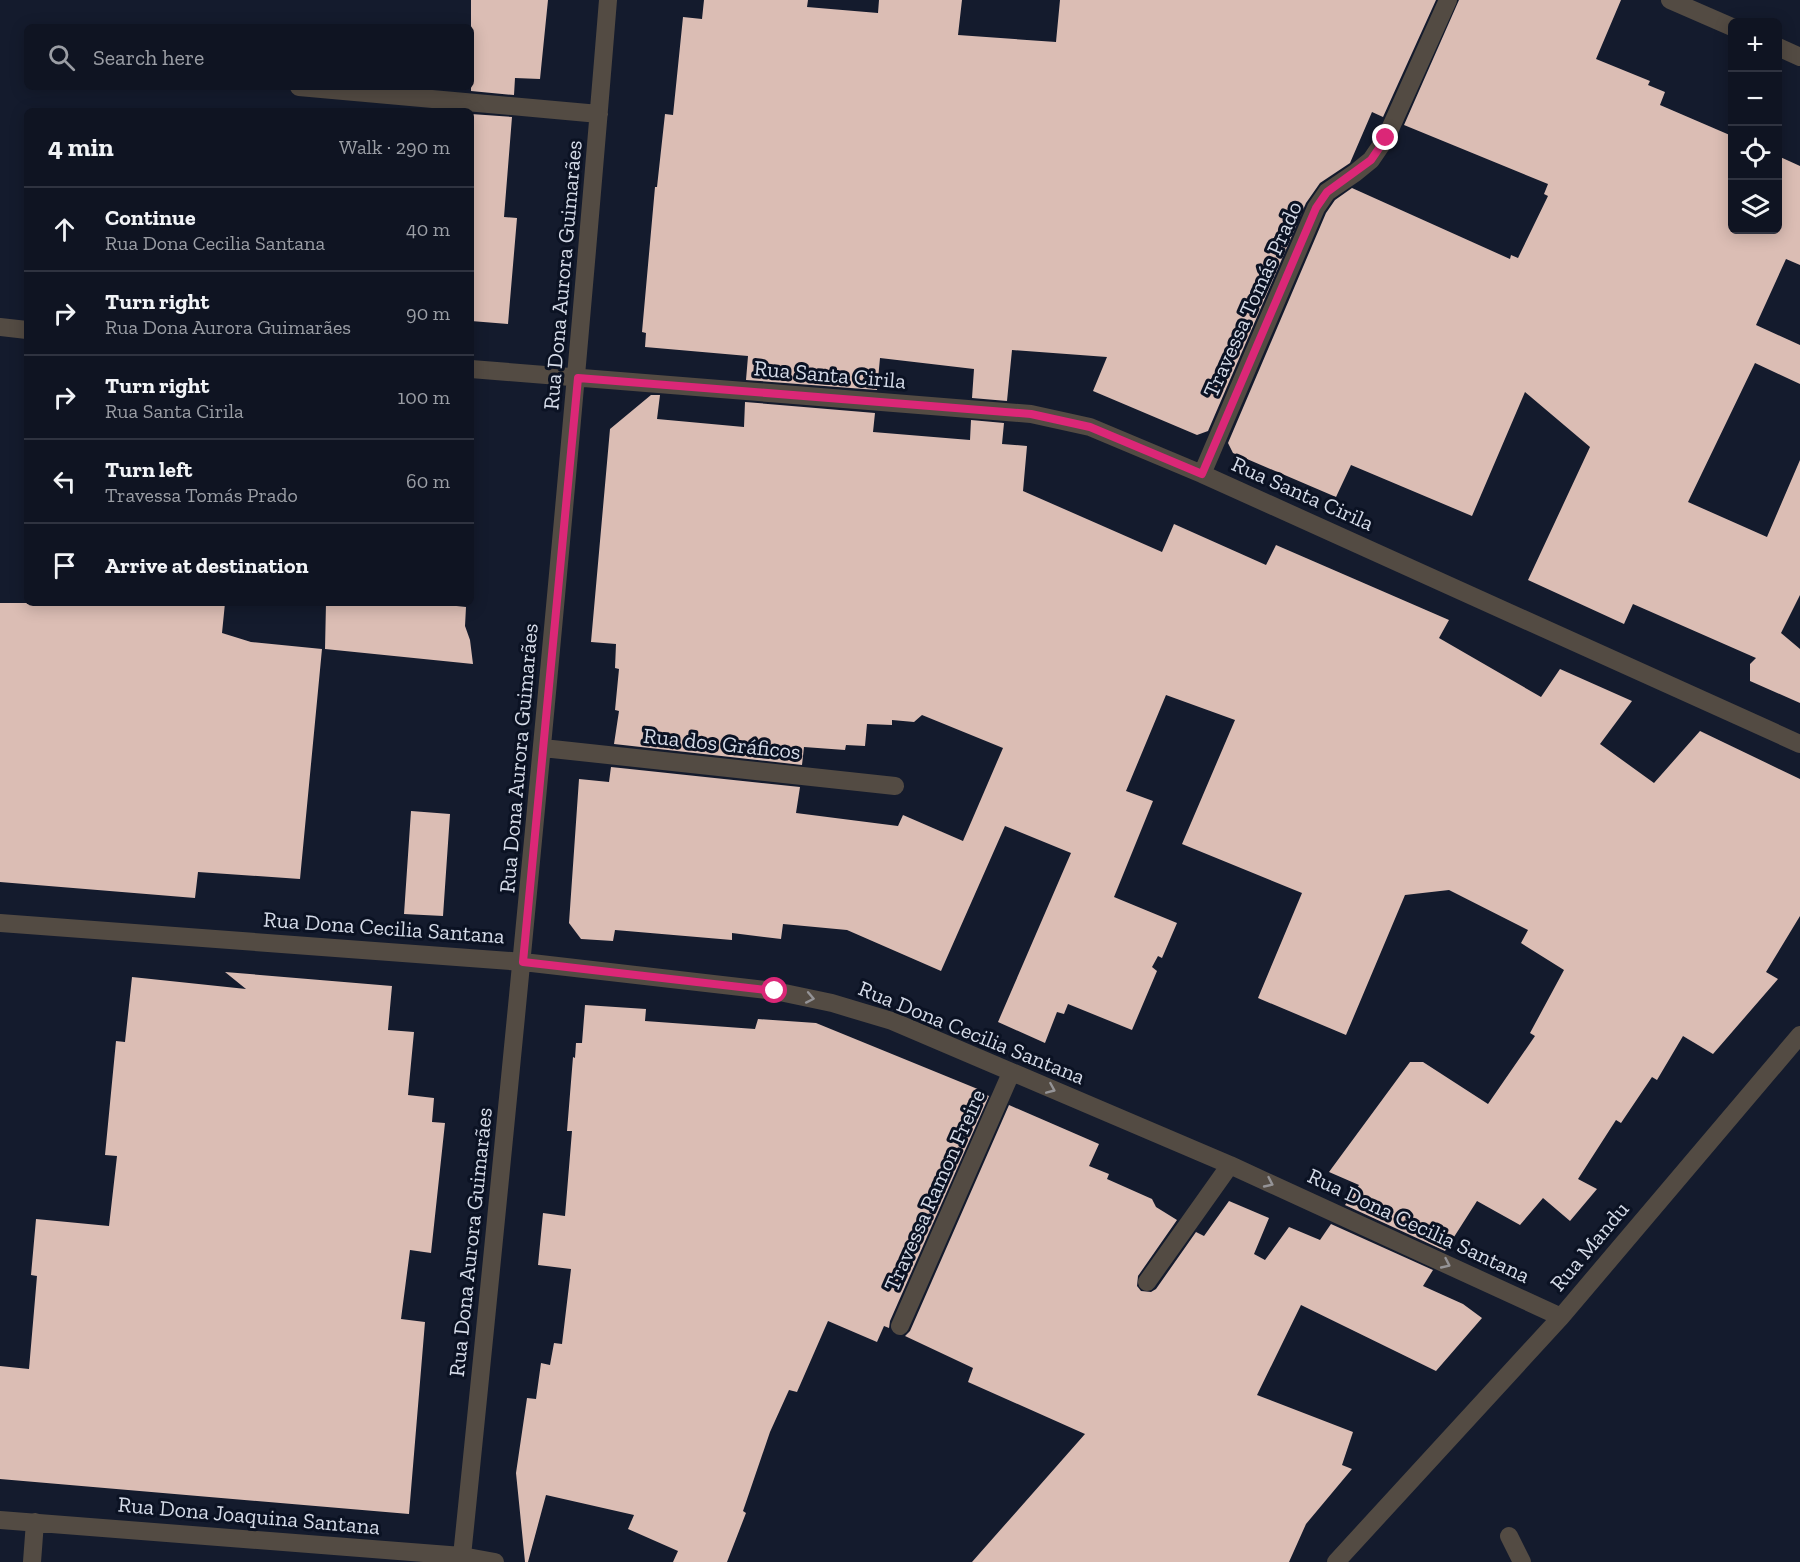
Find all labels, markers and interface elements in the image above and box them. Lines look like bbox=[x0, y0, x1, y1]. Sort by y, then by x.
map controls bbox=[1728, 18, 1782, 234]
button: + bbox=[1728, 18, 1782, 72]
search box bbox=[24, 24, 474, 90]
icon: search bbox=[45, 41, 78, 74]
text: Search here bbox=[93, 44, 204, 71]
button: − bbox=[1728, 72, 1782, 126]
route end bbox=[1372, 124, 1398, 150]
button: locate bbox=[1728, 126, 1782, 180]
text: 4 min bbox=[48, 131, 114, 163]
text: Walk · 290 m bbox=[339, 135, 450, 159]
street label: Rua Dona Aurora Guimarães bbox=[537, 139, 588, 411]
button: layers bbox=[1728, 180, 1782, 234]
street label: Travessa Tomás Prado bbox=[1197, 197, 1308, 402]
text: Continue bbox=[105, 204, 196, 231]
icon: ahead bbox=[48, 213, 81, 246]
text: 40 m bbox=[406, 217, 450, 241]
text: Rua Dona Cecilia Santana bbox=[105, 231, 325, 255]
text: Turn right bbox=[105, 288, 209, 315]
icon: right bbox=[48, 297, 81, 330]
text: 90 m bbox=[406, 301, 450, 325]
text: Rua Dona Aurora Guimarães bbox=[105, 315, 351, 339]
street label: Rua Santa Cirila bbox=[753, 354, 907, 395]
text: Turn right bbox=[105, 372, 209, 399]
icon: right bbox=[48, 381, 81, 414]
text: 100 m bbox=[397, 385, 450, 409]
text: Rua Santa Cirila bbox=[105, 399, 244, 423]
street label: Rua Santa Cirila bbox=[1228, 450, 1378, 537]
text: Turn left bbox=[105, 456, 192, 483]
icon: left bbox=[48, 465, 81, 498]
text: 60 m bbox=[406, 469, 450, 493]
text: Travessa Tomás Prado bbox=[105, 483, 298, 507]
icon: arrive bbox=[48, 549, 81, 582]
text: Arrive at destination bbox=[105, 552, 308, 579]
street label: Rua Dona Aurora Guimarães bbox=[493, 622, 544, 894]
street label: Rua dos Gráficos bbox=[642, 722, 802, 765]
street label: Rua Dona Cecilia Santana bbox=[262, 906, 506, 949]
street label: Rua Dona Cecilia Santana bbox=[855, 975, 1089, 1090]
route start bbox=[761, 977, 787, 1003]
one-way arrow bbox=[805, 991, 815, 1004]
one-way arrow bbox=[1045, 1082, 1056, 1094]
street label: Travessa Ramon Freire bbox=[878, 1085, 991, 1295]
street label: Rua Dona Aurora Guimarães bbox=[443, 1106, 498, 1378]
street label: Rua Dona Cecilia Santana bbox=[1303, 1162, 1535, 1289]
one-way arrow bbox=[1262, 1175, 1273, 1187]
street label: Rua Mandu bbox=[1544, 1196, 1635, 1297]
one-way arrow bbox=[1439, 1257, 1450, 1269]
street label: Rua Dona Joaquina Santana bbox=[117, 1491, 381, 1540]

